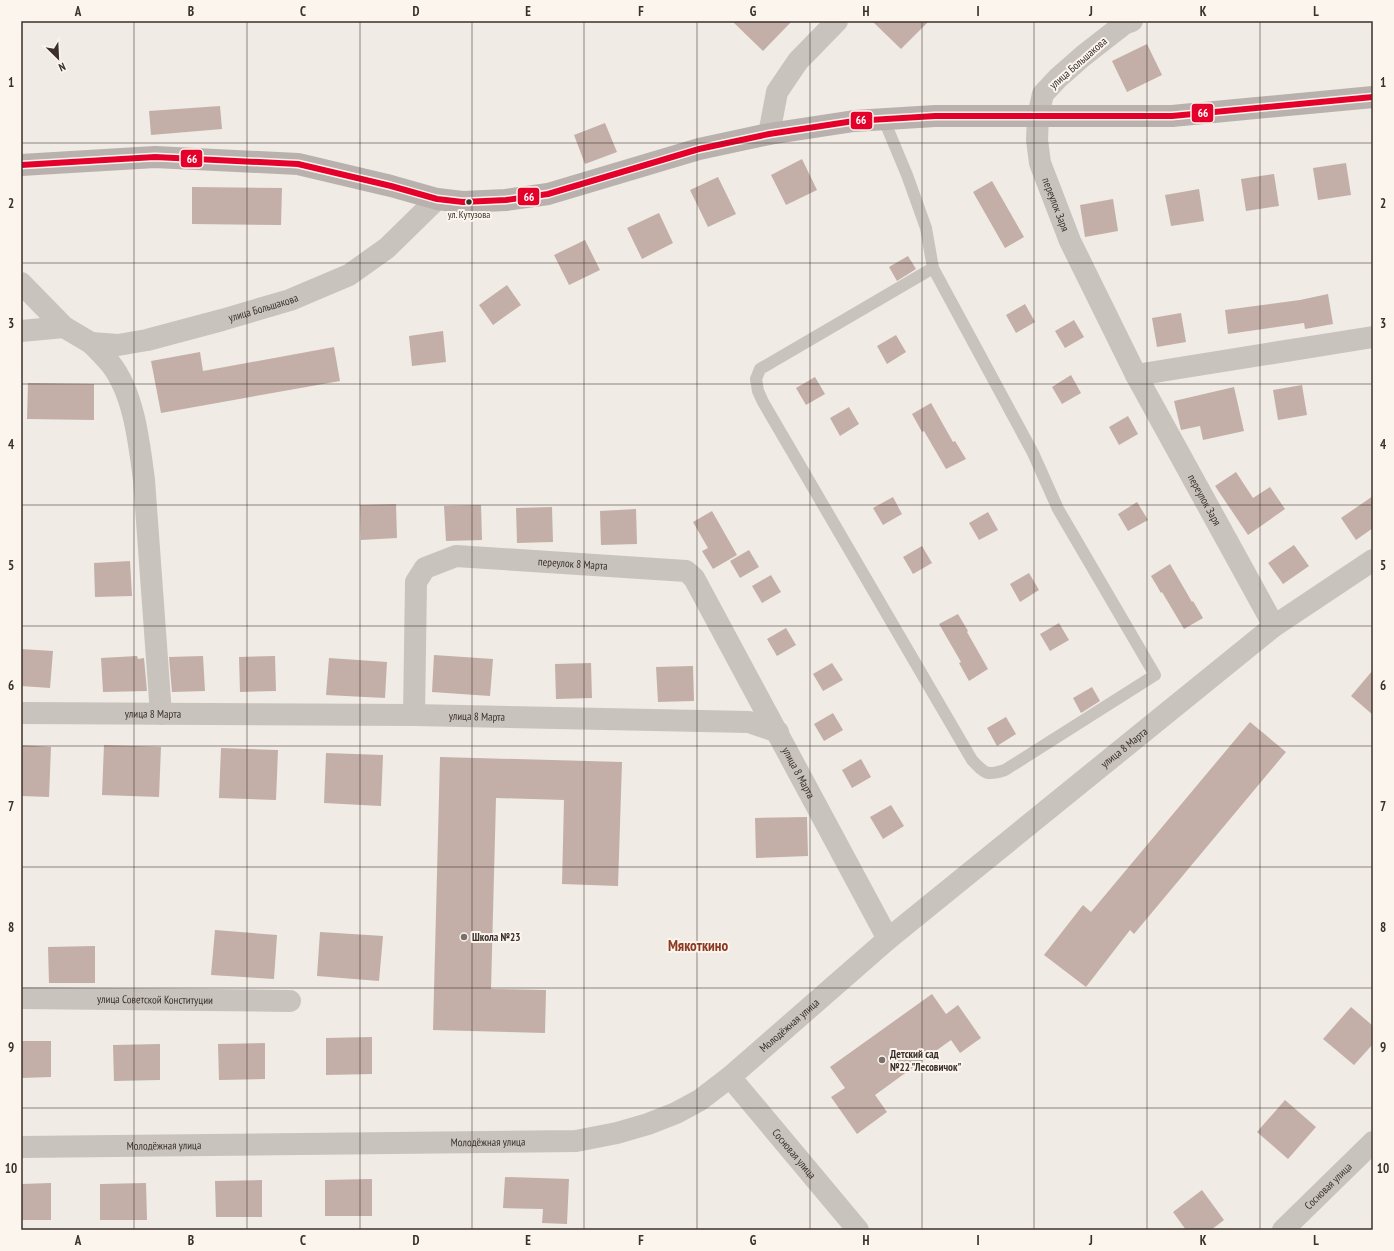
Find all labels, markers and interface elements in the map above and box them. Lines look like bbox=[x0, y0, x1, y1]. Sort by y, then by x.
text: A bbox=[74, 3, 82, 20]
text: B bbox=[188, 3, 194, 20]
text: C bbox=[300, 3, 306, 20]
text: D bbox=[413, 3, 420, 20]
text: E bbox=[525, 3, 531, 20]
text: F bbox=[638, 3, 644, 20]
text: G bbox=[750, 3, 757, 20]
text: H bbox=[863, 3, 870, 20]
text: I bbox=[976, 3, 980, 20]
text: J bbox=[1088, 3, 1093, 20]
text: K bbox=[1200, 3, 1207, 20]
text: L bbox=[1313, 3, 1319, 20]
street label: улица Большакова bbox=[1046, 34, 1110, 92]
north arrow bbox=[38, 38, 78, 78]
text: N bbox=[56, 60, 68, 75]
text: 1 bbox=[8, 74, 14, 91]
text: 1 bbox=[1380, 74, 1386, 91]
line badge: 66 bbox=[1191, 103, 1214, 123]
text: 66 bbox=[1198, 106, 1208, 120]
line badge: 66 bbox=[850, 111, 873, 130]
text: 66 bbox=[856, 113, 866, 127]
line badge: 66 bbox=[180, 149, 203, 168]
text: 66 bbox=[187, 152, 197, 166]
street label: переулок Заря bbox=[1039, 176, 1073, 233]
line badge: 66 bbox=[517, 187, 540, 206]
text: 66 bbox=[524, 190, 534, 204]
text: 2 bbox=[8, 195, 14, 212]
text: 2 bbox=[1380, 195, 1386, 212]
marker: ул. Кутузова bbox=[464, 197, 474, 207]
place label: ул. Кутузова bbox=[448, 208, 490, 221]
street label: улица Большакова bbox=[227, 290, 300, 325]
text: 3 bbox=[8, 315, 14, 332]
text: 3 bbox=[1380, 315, 1386, 332]
text: 4 bbox=[8, 436, 15, 453]
text: 4 bbox=[1380, 436, 1387, 453]
street label: переулок Заря bbox=[1185, 472, 1224, 528]
street label: переулок 8 Марта bbox=[538, 554, 608, 573]
text: 5 bbox=[8, 557, 14, 574]
text: 5 bbox=[1380, 557, 1386, 574]
text: 6 bbox=[8, 677, 14, 694]
text: 6 bbox=[1380, 677, 1386, 694]
street label: улица 8 Марта bbox=[125, 707, 181, 721]
street label: улица 8 Марта bbox=[449, 709, 505, 724]
street label: улица 8 Марта bbox=[1098, 724, 1150, 771]
street label: улица 8 Марта bbox=[779, 745, 818, 801]
text: 7 bbox=[8, 798, 14, 815]
text: 7 bbox=[1380, 798, 1386, 815]
text: 8 bbox=[8, 919, 14, 936]
text: 8 bbox=[1380, 919, 1386, 936]
place label: Школа №23 bbox=[472, 930, 521, 944]
marker: Школа №23 bbox=[459, 932, 469, 942]
district label: Мякоткино bbox=[668, 936, 728, 955]
street label: улица Советской Конституции bbox=[97, 992, 213, 1007]
street label: Молодёжная улица bbox=[757, 995, 822, 1055]
text: 9 bbox=[8, 1039, 14, 1056]
text: 9 bbox=[1380, 1039, 1386, 1056]
place label: Детский сад №22 "Лесовичок" bbox=[890, 1047, 961, 1074]
marker: Детский сад №22 "Лесовичок" bbox=[877, 1055, 887, 1065]
street label: Сосновая улица bbox=[769, 1126, 819, 1182]
street label: Молодёжная улица bbox=[451, 1135, 525, 1149]
street label: Молодёжная улица bbox=[127, 1138, 201, 1153]
text: 10 bbox=[5, 1160, 17, 1177]
street label: Сосновая улица bbox=[1301, 1160, 1355, 1212]
text: 10 bbox=[1377, 1160, 1389, 1177]
text: A bbox=[74, 1232, 82, 1249]
text: B bbox=[188, 1232, 194, 1249]
text: C bbox=[300, 1232, 306, 1249]
text: D bbox=[413, 1232, 420, 1249]
text: E bbox=[525, 1232, 531, 1249]
text: F bbox=[638, 1232, 644, 1249]
text: G bbox=[750, 1232, 757, 1249]
text: H bbox=[863, 1232, 870, 1249]
text: I bbox=[976, 1232, 980, 1249]
text: J bbox=[1088, 1232, 1093, 1249]
text: K bbox=[1200, 1232, 1207, 1249]
text: L bbox=[1313, 1232, 1319, 1249]

